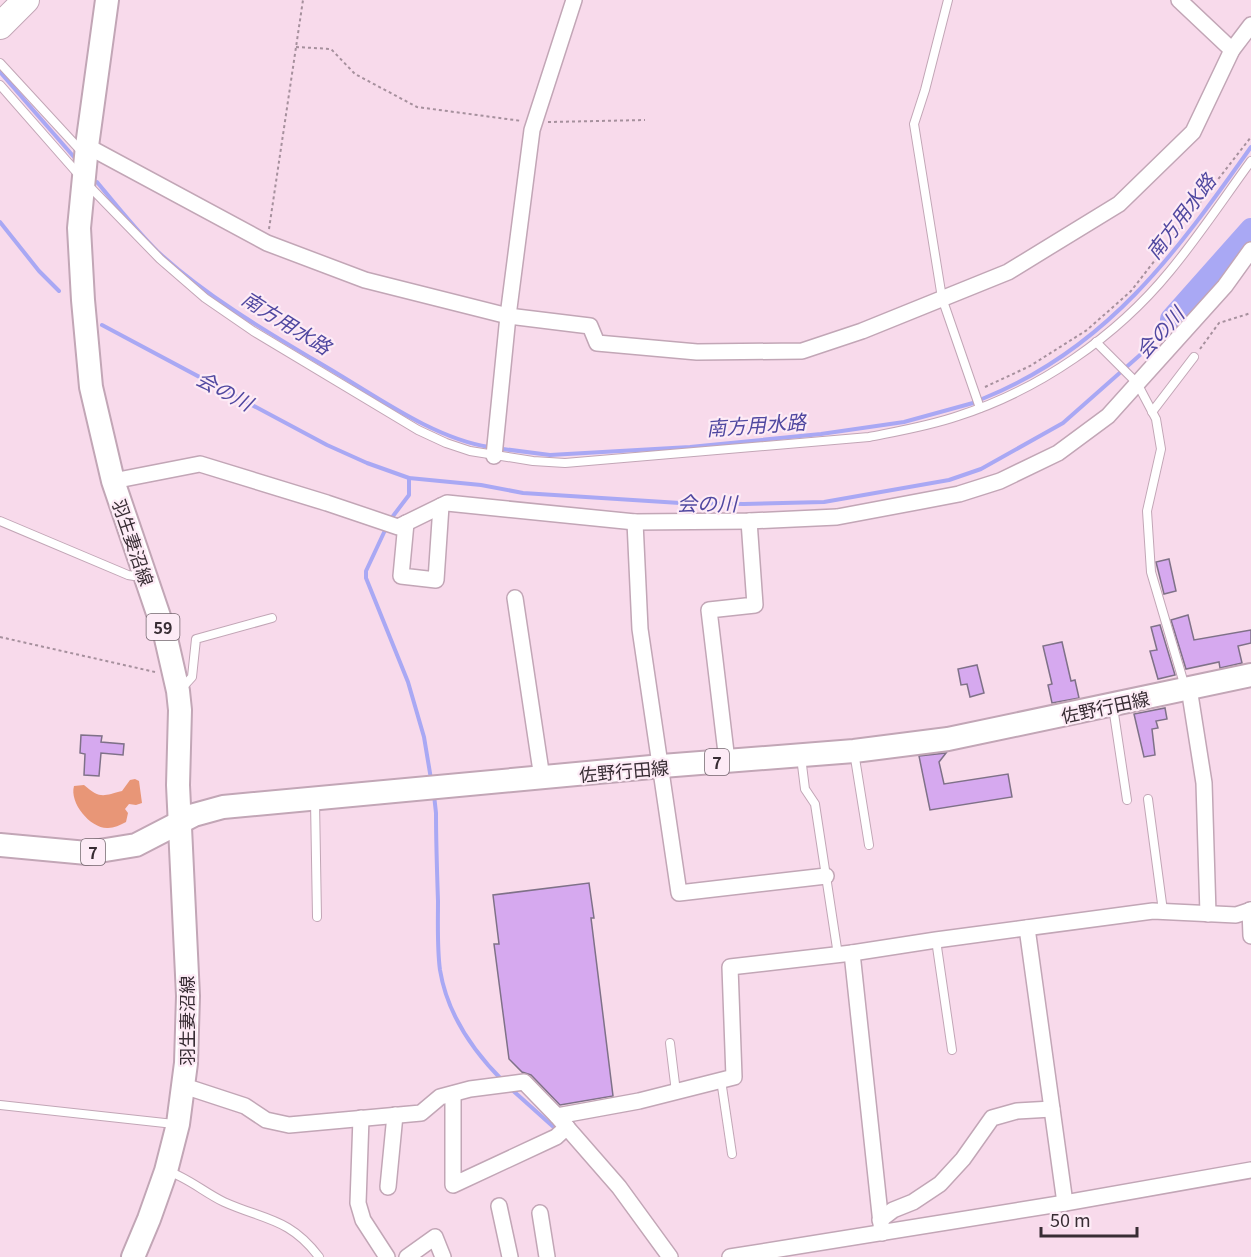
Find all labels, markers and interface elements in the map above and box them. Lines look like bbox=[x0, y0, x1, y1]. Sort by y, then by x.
water label: 南方用水路 bbox=[1138, 166, 1223, 265]
water label: 南方用水路 bbox=[237, 283, 339, 362]
water label: 会の川 bbox=[1128, 299, 1191, 364]
water label: 会の川 bbox=[192, 363, 260, 418]
water label: 南方用水路 bbox=[705, 406, 809, 442]
water label: 会の川 bbox=[677, 488, 739, 517]
street label: 羽生妻沼線 bbox=[107, 495, 161, 589]
road number: 59 bbox=[146, 614, 180, 640]
street label: 佐野行田線 bbox=[1058, 684, 1152, 728]
road number: 7 bbox=[705, 749, 729, 775]
street label: 佐野行田線 bbox=[578, 753, 670, 787]
road number: 7 bbox=[81, 839, 105, 865]
street label: 羽生妻沼線 bbox=[173, 976, 199, 1066]
scale bar bbox=[1041, 1200, 1137, 1238]
text: 50 m bbox=[1050, 1206, 1091, 1232]

